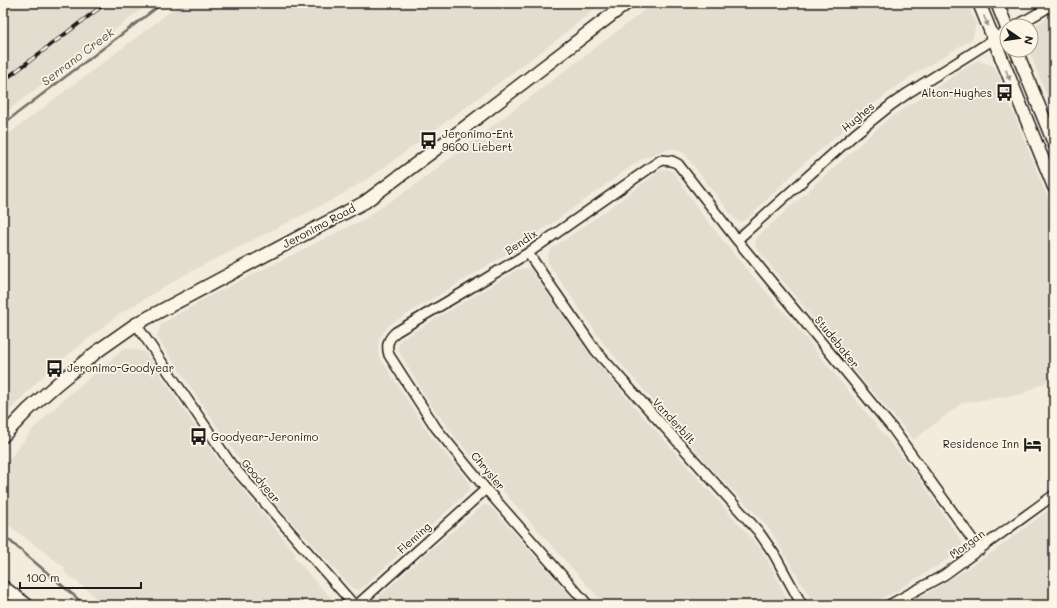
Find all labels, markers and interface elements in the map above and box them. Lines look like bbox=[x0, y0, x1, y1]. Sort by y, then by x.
one-way arrow bbox=[983, 16, 989, 27]
north arrow bbox=[999, 18, 1039, 58]
water label: Serrano Creek bbox=[38, 23, 118, 89]
text: N bbox=[1021, 35, 1037, 46]
one-way arrow bbox=[1006, 70, 1012, 82]
bus stop icon: Alton-Hughes bbox=[995, 83, 1015, 103]
place label: Alton-Hughes bbox=[921, 85, 992, 100]
street label: Hughes bbox=[838, 98, 877, 135]
place label: Jeronimo-Ent 9600 Liebert bbox=[442, 126, 514, 154]
bus stop icon: Jeronimo-Ent 9600 Liebert bbox=[419, 130, 439, 150]
street label: Jeronimo Road bbox=[280, 200, 358, 251]
street label: Bendix bbox=[502, 225, 540, 258]
street label: Studebaker bbox=[812, 313, 863, 371]
bus stop icon: Jeronimo-Goodyear bbox=[44, 358, 64, 378]
place label: Jeronimo-Goodyear bbox=[67, 360, 174, 375]
street label: Vanderbilt bbox=[650, 394, 699, 447]
bus stop icon: Goodyear-Jeronimo bbox=[188, 427, 208, 447]
place label: Goodyear-Jeronimo bbox=[211, 429, 319, 444]
hotel icon: Residence Inn bbox=[1022, 434, 1042, 454]
place label: Residence Inn bbox=[943, 436, 1019, 451]
street label: Chrysler bbox=[468, 448, 509, 493]
street label: Goodyear bbox=[239, 456, 284, 506]
street label: Fleming bbox=[394, 519, 434, 557]
street label: Morgan bbox=[946, 526, 987, 561]
scale bar bbox=[20, 564, 141, 590]
text: 100 m bbox=[26, 569, 60, 585]

